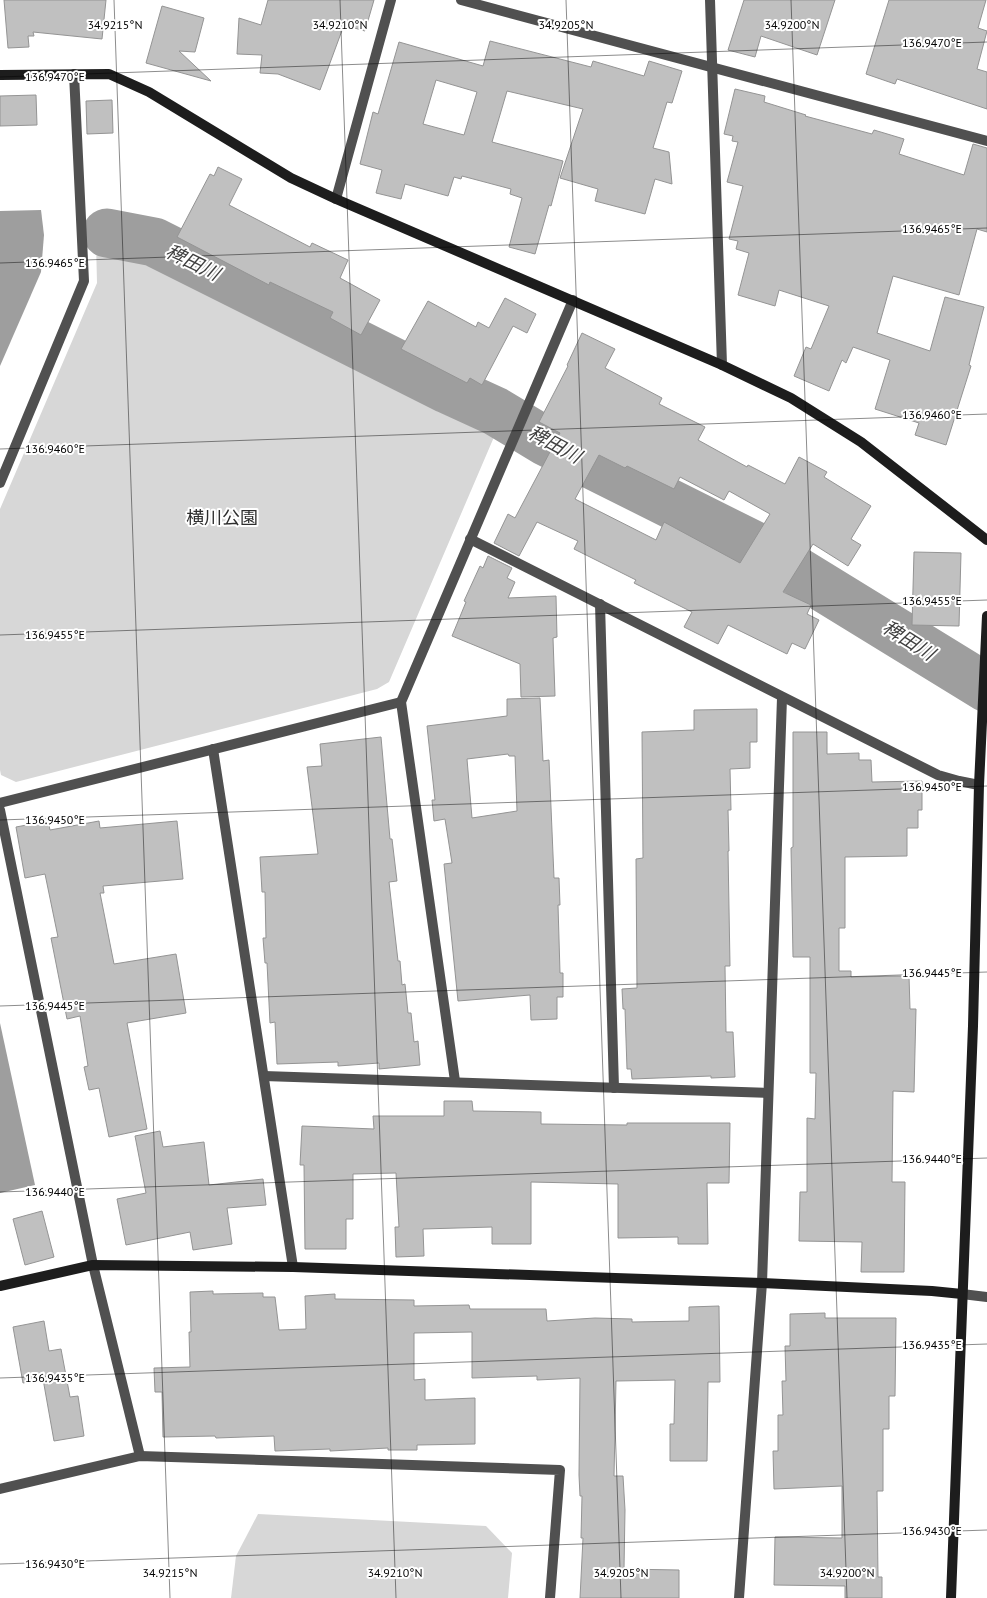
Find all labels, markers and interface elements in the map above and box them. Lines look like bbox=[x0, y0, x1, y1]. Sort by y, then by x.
text: 34.9215°N bbox=[88, 17, 142, 32]
text: 34.9210°N bbox=[313, 17, 367, 32]
text: 34.9205°N bbox=[539, 17, 593, 32]
text: 34.9200°N bbox=[765, 17, 819, 32]
text: 136.9470°E bbox=[902, 35, 962, 50]
text: 136.9470°E bbox=[25, 69, 85, 84]
text: 136.9465°E bbox=[902, 221, 962, 236]
water label: 稗田川 bbox=[162, 239, 226, 286]
text: 136.9465°E bbox=[25, 255, 85, 270]
text: 136.9460°E bbox=[902, 407, 962, 422]
water label: 稗田川 bbox=[524, 420, 588, 469]
text: 136.9460°E bbox=[25, 441, 85, 456]
park label: 横川公園 bbox=[186, 506, 258, 529]
text: 136.9455°E bbox=[902, 593, 962, 608]
water label: 稗田川 bbox=[878, 615, 941, 666]
text: 136.9455°E bbox=[25, 627, 85, 642]
text: 136.9450°E bbox=[902, 779, 962, 794]
text: 136.9450°E bbox=[25, 812, 85, 827]
text: 136.9445°E bbox=[902, 965, 962, 980]
text: 136.9445°E bbox=[25, 998, 85, 1013]
text: 136.9440°E bbox=[902, 1151, 962, 1166]
text: 136.9440°E bbox=[25, 1184, 85, 1199]
text: 136.9435°E bbox=[902, 1337, 962, 1352]
text: 136.9435°E bbox=[25, 1370, 85, 1385]
text: 136.9430°E bbox=[902, 1523, 962, 1538]
text: 136.9430°E bbox=[25, 1556, 85, 1571]
text: 34.9215°N bbox=[143, 1565, 197, 1580]
text: 34.9210°N bbox=[368, 1565, 422, 1580]
text: 34.9205°N bbox=[594, 1565, 648, 1580]
text: 34.9200°N bbox=[820, 1565, 874, 1580]

